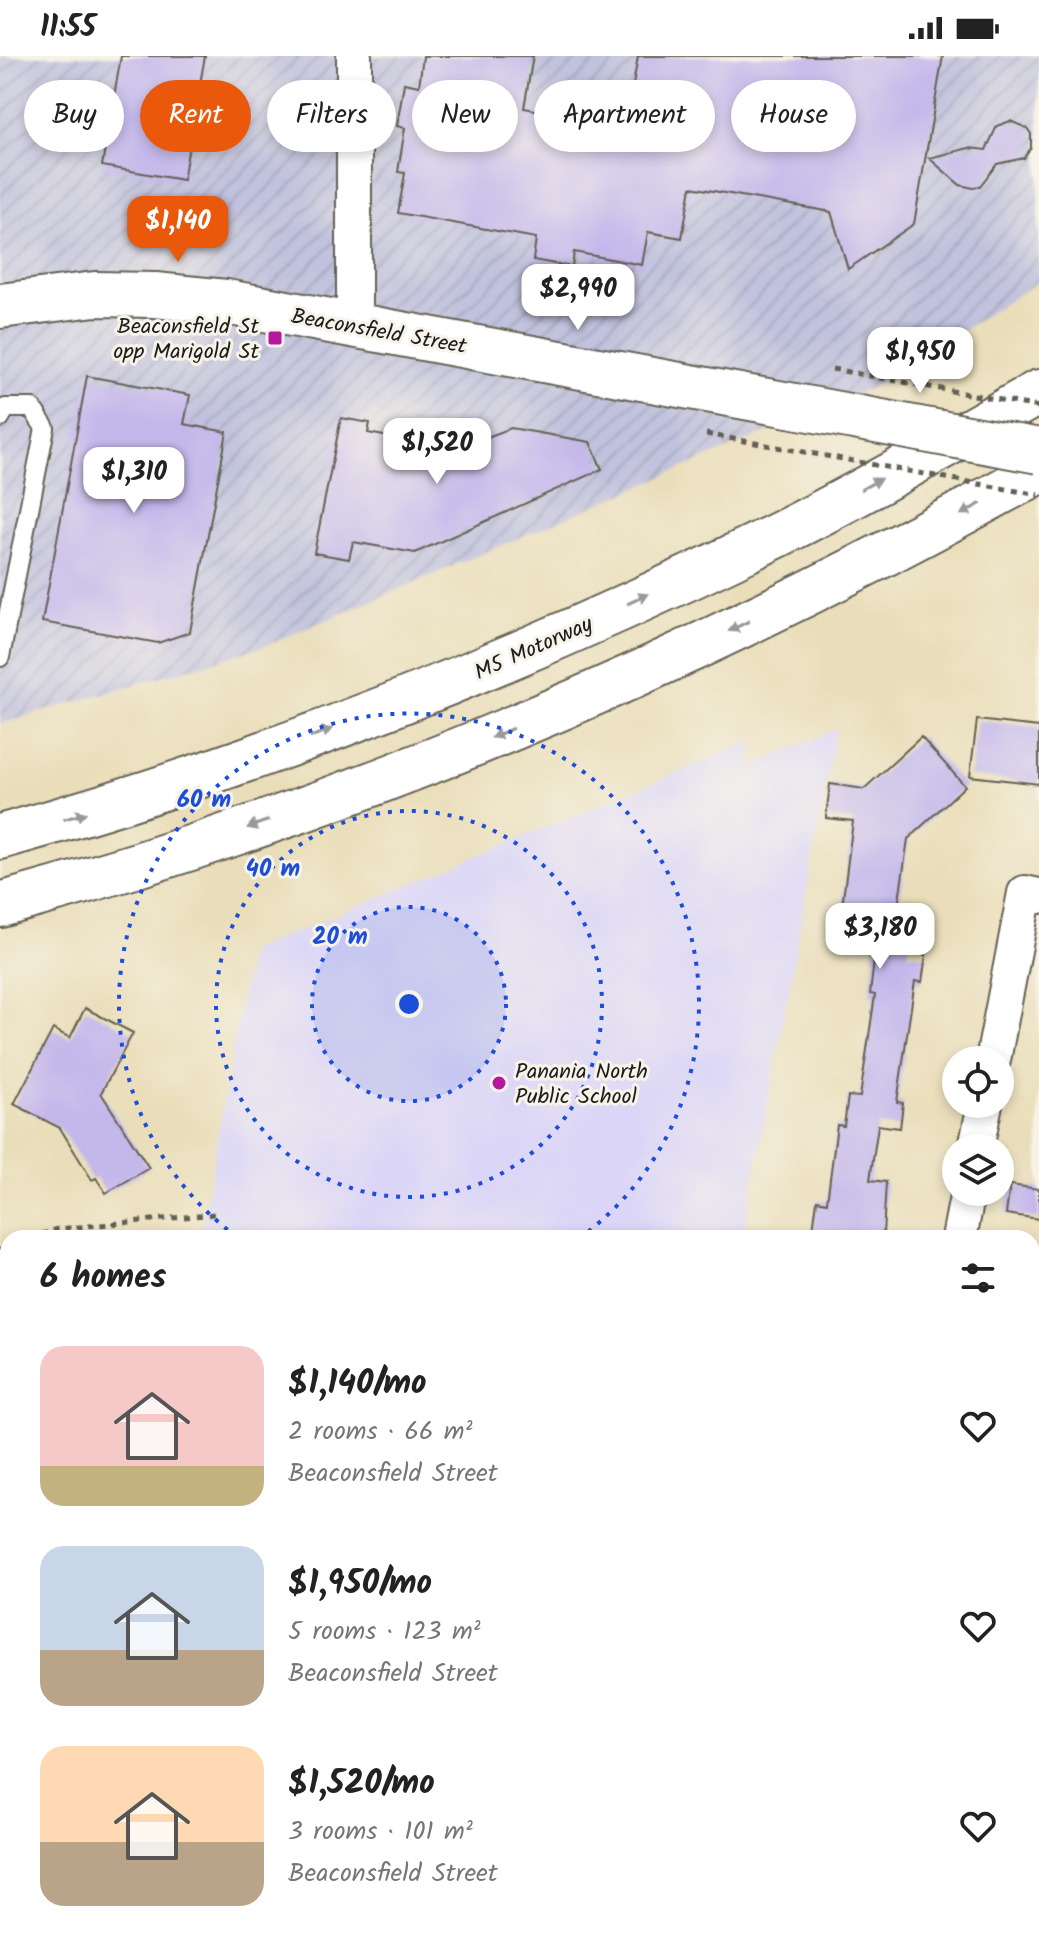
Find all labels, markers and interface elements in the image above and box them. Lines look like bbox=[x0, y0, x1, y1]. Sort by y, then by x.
text: 11:55 bbox=[40, 4, 96, 52]
chip: Buy bbox=[24, 80, 124, 152]
chip: Rent bbox=[140, 80, 251, 152]
chip: Filters bbox=[267, 80, 396, 152]
chip: New bbox=[412, 80, 518, 152]
chip: Apartment bbox=[534, 80, 715, 152]
chip: House bbox=[731, 80, 856, 152]
pin: $1,140 bbox=[113, 196, 243, 264]
text: $1,140 bbox=[145, 201, 211, 243]
pin: $2,990 bbox=[513, 264, 643, 332]
text: $2,990 bbox=[539, 269, 617, 311]
street label: Beaconsfield Street bbox=[288, 300, 470, 365]
place label: Beaconsfield St opp Marigold St bbox=[113, 310, 259, 370]
pin: $1,950 bbox=[855, 327, 985, 395]
marker: Beaconsfield St opp Marigold St bbox=[266, 329, 284, 347]
text: $1,950 bbox=[885, 332, 955, 374]
pin: $1,520 bbox=[372, 418, 502, 486]
text: $1,520 bbox=[401, 423, 473, 465]
pin: $1,310 bbox=[69, 447, 199, 515]
text: $1,310 bbox=[101, 452, 167, 494]
one-way arrow bbox=[860, 477, 882, 491]
one-way arrow bbox=[960, 502, 982, 516]
one-way arrow bbox=[627, 593, 650, 606]
street label: M5 Motorway bbox=[469, 607, 600, 691]
one-way arrow bbox=[728, 620, 751, 633]
one-way arrow bbox=[309, 726, 333, 739]
one-way arrow bbox=[490, 727, 514, 740]
text: 60 m bbox=[177, 781, 231, 820]
one-way arrow bbox=[63, 809, 87, 822]
one-way arrow bbox=[246, 818, 270, 831]
text: 40 m bbox=[246, 850, 300, 889]
pin: $3,180 bbox=[815, 903, 945, 971]
text: $3,180 bbox=[844, 908, 916, 950]
text: 20 m bbox=[312, 918, 368, 957]
centre of rings bbox=[395, 990, 423, 1018]
map controls bbox=[942, 1046, 1014, 1206]
button: locate bbox=[942, 1046, 1014, 1118]
place label: Panania North Public School bbox=[515, 1055, 648, 1115]
marker: Panania North Public School bbox=[490, 1074, 508, 1092]
button: layers bbox=[942, 1134, 1014, 1206]
text: 6 homes bbox=[40, 1251, 166, 1305]
icon: filters bbox=[956, 1256, 1000, 1300]
text: $1,140/mo bbox=[288, 1357, 426, 1411]
icon: home bbox=[104, 1378, 200, 1474]
icon: heart bbox=[956, 1404, 1000, 1448]
text: 2 rooms · 66 m² bbox=[288, 1411, 473, 1453]
text: Beaconsfield Street bbox=[288, 1453, 498, 1495]
text: $1,950/mo bbox=[288, 1557, 432, 1611]
icon: home bbox=[104, 1578, 200, 1674]
icon: heart bbox=[956, 1604, 1000, 1648]
text: 5 rooms · 123 m² bbox=[288, 1611, 481, 1653]
text: Beaconsfield Street bbox=[288, 1653, 498, 1695]
text: $1,520/mo bbox=[288, 1757, 435, 1811]
icon: home bbox=[104, 1778, 200, 1874]
icon: heart bbox=[956, 1804, 1000, 1848]
text: 3 rooms · 101 m² bbox=[288, 1811, 473, 1853]
text: Beaconsfield Street bbox=[288, 1853, 498, 1895]

